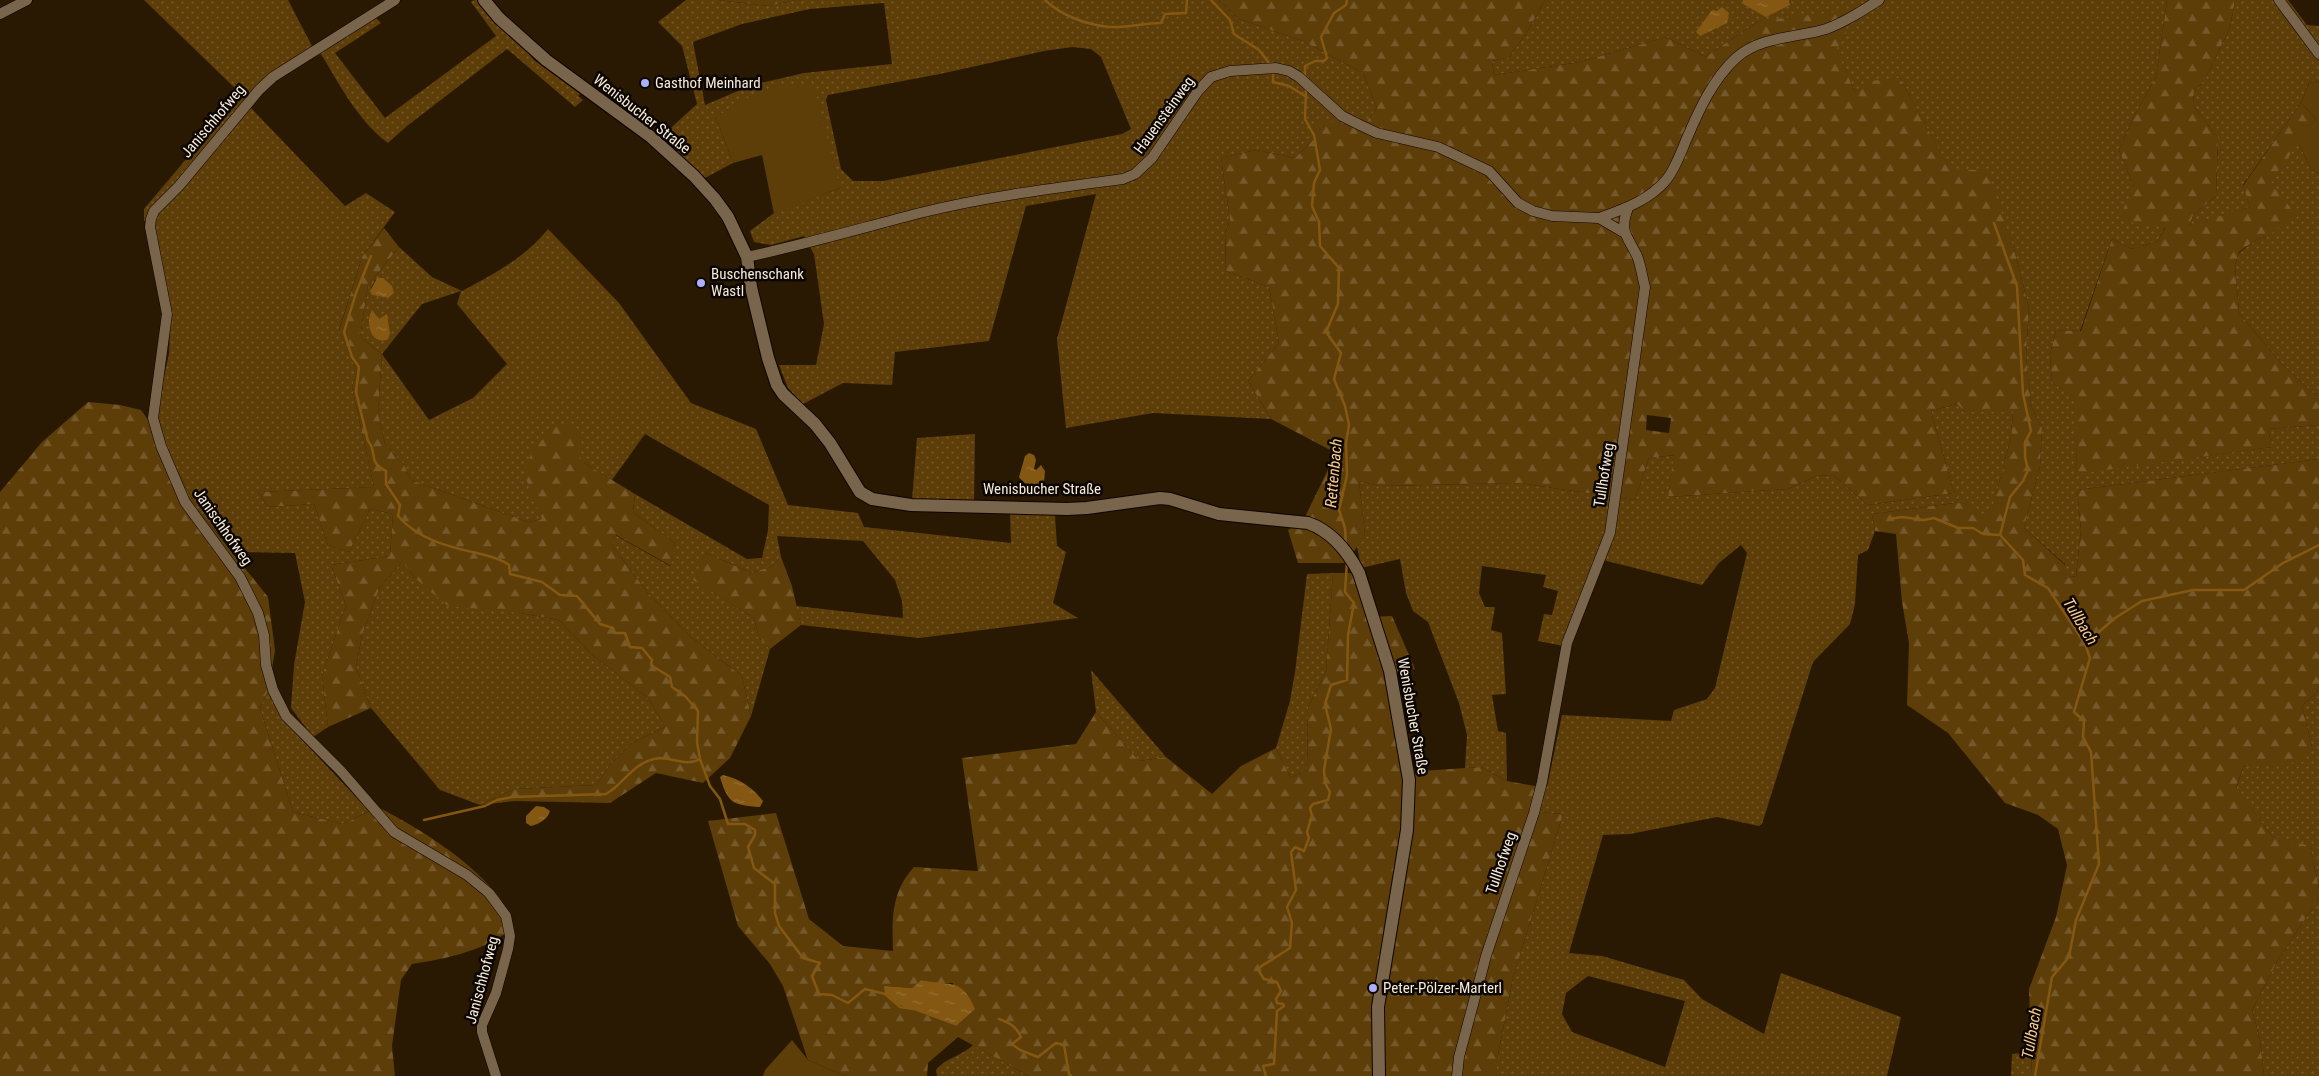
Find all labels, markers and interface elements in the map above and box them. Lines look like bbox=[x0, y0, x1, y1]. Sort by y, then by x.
street label: Wenisbucher Straße bbox=[590, 71, 694, 157]
street label: Hauensteinweg bbox=[1130, 73, 1198, 157]
place label: Gasthof Meinhard bbox=[655, 74, 761, 92]
marker: Gasthof Meinhard bbox=[639, 77, 651, 89]
street label: Janischhofweg bbox=[177, 81, 249, 161]
place label: Buschenschank Wastl bbox=[711, 265, 804, 300]
marker: Buschenschank Wastl bbox=[695, 277, 707, 289]
water label: Rettenbach bbox=[1321, 438, 1346, 508]
street label: Tullhofweg bbox=[1590, 442, 1618, 508]
street label: Wenisbucher Straße bbox=[983, 480, 1101, 498]
street label: Janischhofweg bbox=[190, 485, 256, 569]
water label: Tullbach bbox=[2059, 594, 2102, 648]
street label: Wenisbucher Straße bbox=[1394, 656, 1432, 776]
street label: Tullhofweg bbox=[1482, 829, 1520, 897]
street label: Janischhofweg bbox=[462, 934, 502, 1026]
place label: Peter-Pölzer-Marterl bbox=[1383, 979, 1502, 997]
marker: Peter-Pölzer-Marterl bbox=[1367, 982, 1379, 994]
water label: Tullbach bbox=[2018, 1006, 2045, 1060]

